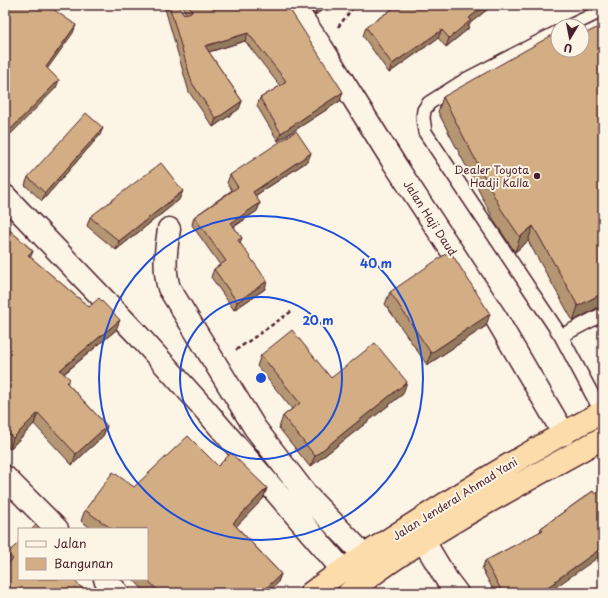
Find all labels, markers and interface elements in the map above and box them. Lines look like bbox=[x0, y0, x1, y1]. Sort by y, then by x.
north arrow bbox=[550, 18, 590, 58]
text: U bbox=[563, 39, 574, 57]
place label: Dealer Toyota Hadji Kalla bbox=[454, 161, 529, 191]
marker: Dealer Toyota Hadji Kalla bbox=[532, 171, 542, 181]
street label: Jalan Haji Daud bbox=[400, 177, 461, 259]
text: 40 m bbox=[360, 254, 392, 272]
text: 20 m bbox=[302, 311, 334, 329]
centre of rings bbox=[254, 371, 268, 385]
street label: Jalan Jenderal Ahmad Yani bbox=[389, 453, 521, 544]
legend bbox=[18, 528, 148, 580]
text: Jalan bbox=[54, 534, 87, 552]
text: Bangunan bbox=[54, 554, 113, 572]

